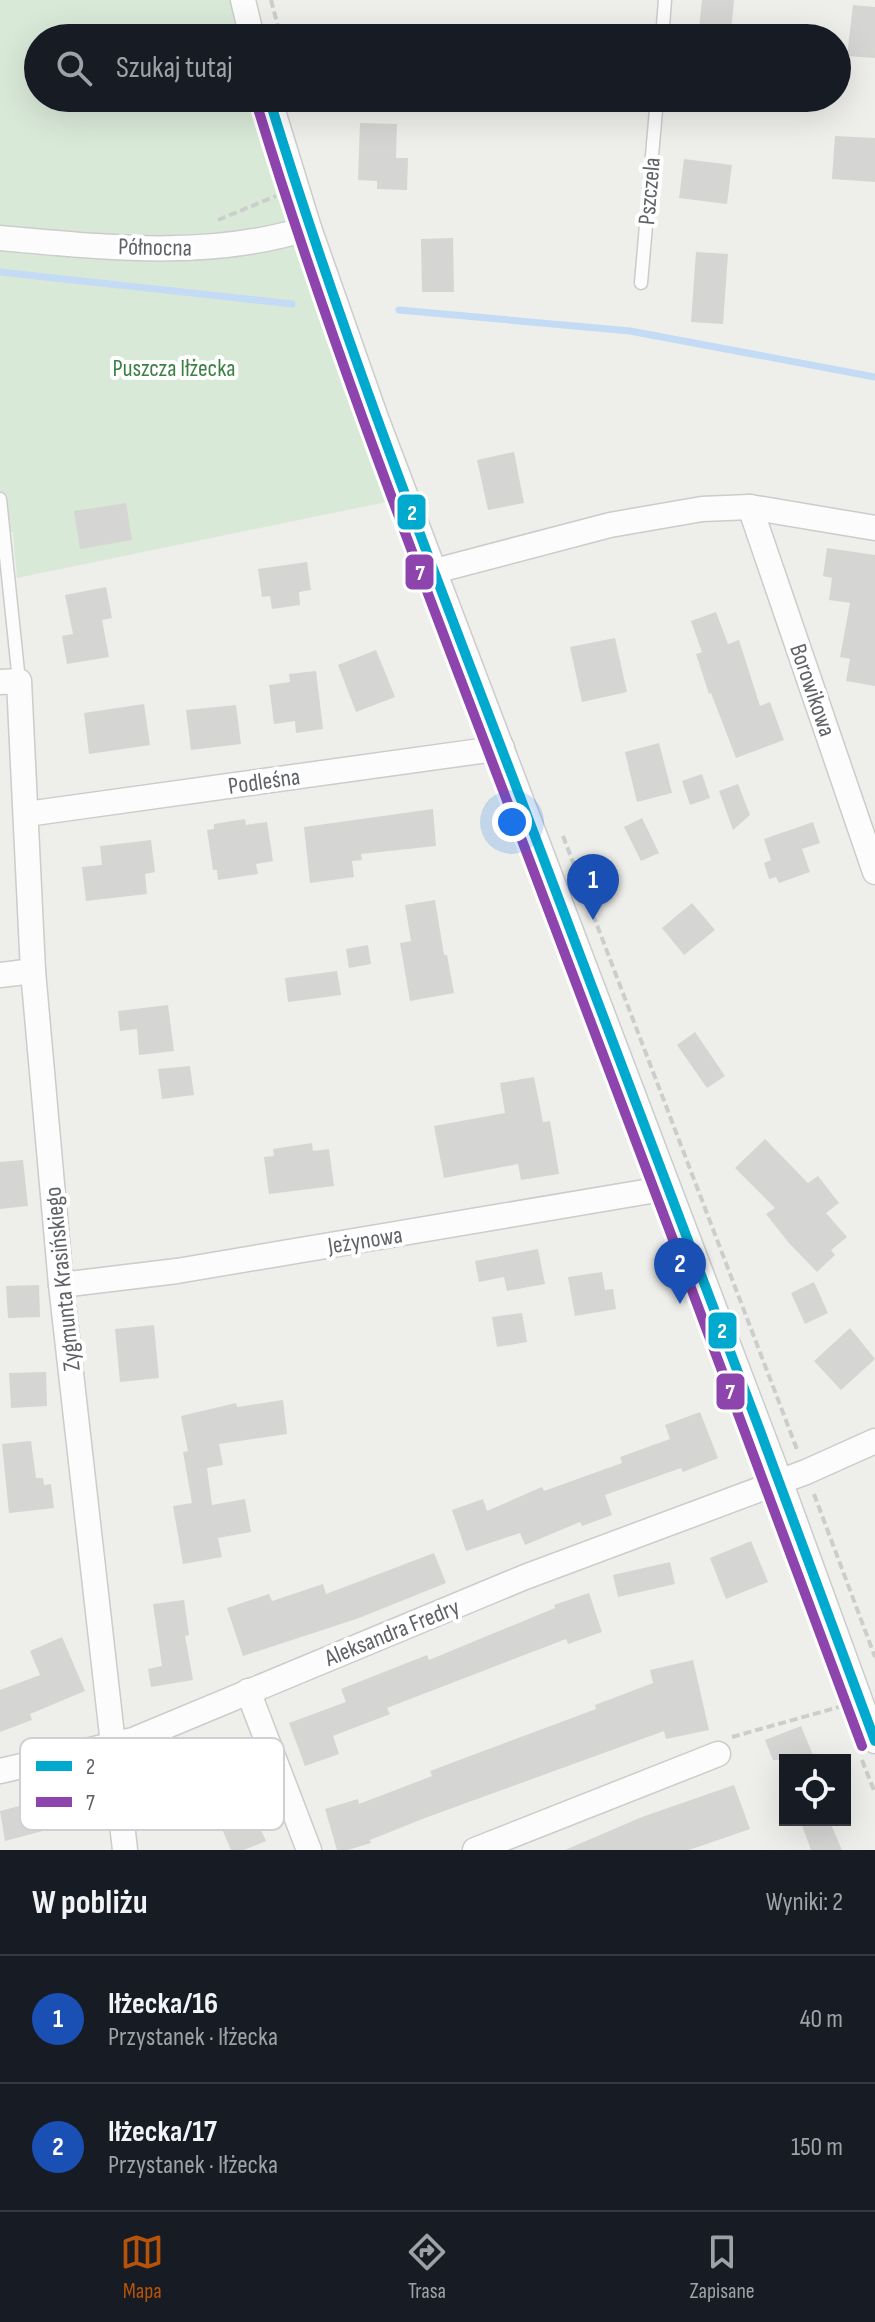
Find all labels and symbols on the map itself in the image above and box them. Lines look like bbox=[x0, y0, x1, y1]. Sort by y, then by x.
street label: Pszczela bbox=[632, 156, 667, 226]
street label: Północna bbox=[118, 232, 192, 263]
park label: Puszcza Iłżecka bbox=[112, 354, 236, 383]
line badge: 2 bbox=[396, 493, 427, 531]
text: 2 bbox=[407, 500, 417, 527]
line badge: 7 bbox=[404, 553, 435, 591]
text: 7 bbox=[415, 560, 425, 587]
street label: Borowikowa bbox=[783, 640, 842, 740]
street label: Podleśna bbox=[226, 762, 302, 801]
your location bbox=[492, 802, 532, 842]
pin: 1 bbox=[567, 854, 619, 920]
street label: Zygmunta Krasińskiego bbox=[38, 1185, 87, 1372]
street label: Jeżynowa bbox=[325, 1220, 404, 1261]
pin: 2 bbox=[654, 1238, 706, 1304]
line badge: 2 bbox=[707, 1311, 738, 1350]
text: 2 bbox=[717, 1318, 727, 1345]
line badge: 7 bbox=[715, 1372, 746, 1411]
text: 7 bbox=[725, 1379, 735, 1406]
street label: Aleksandra Fredry bbox=[320, 1592, 464, 1673]
legend bbox=[20, 1738, 284, 1830]
text: 2 bbox=[86, 1754, 95, 1781]
text: 7 bbox=[86, 1790, 95, 1817]

